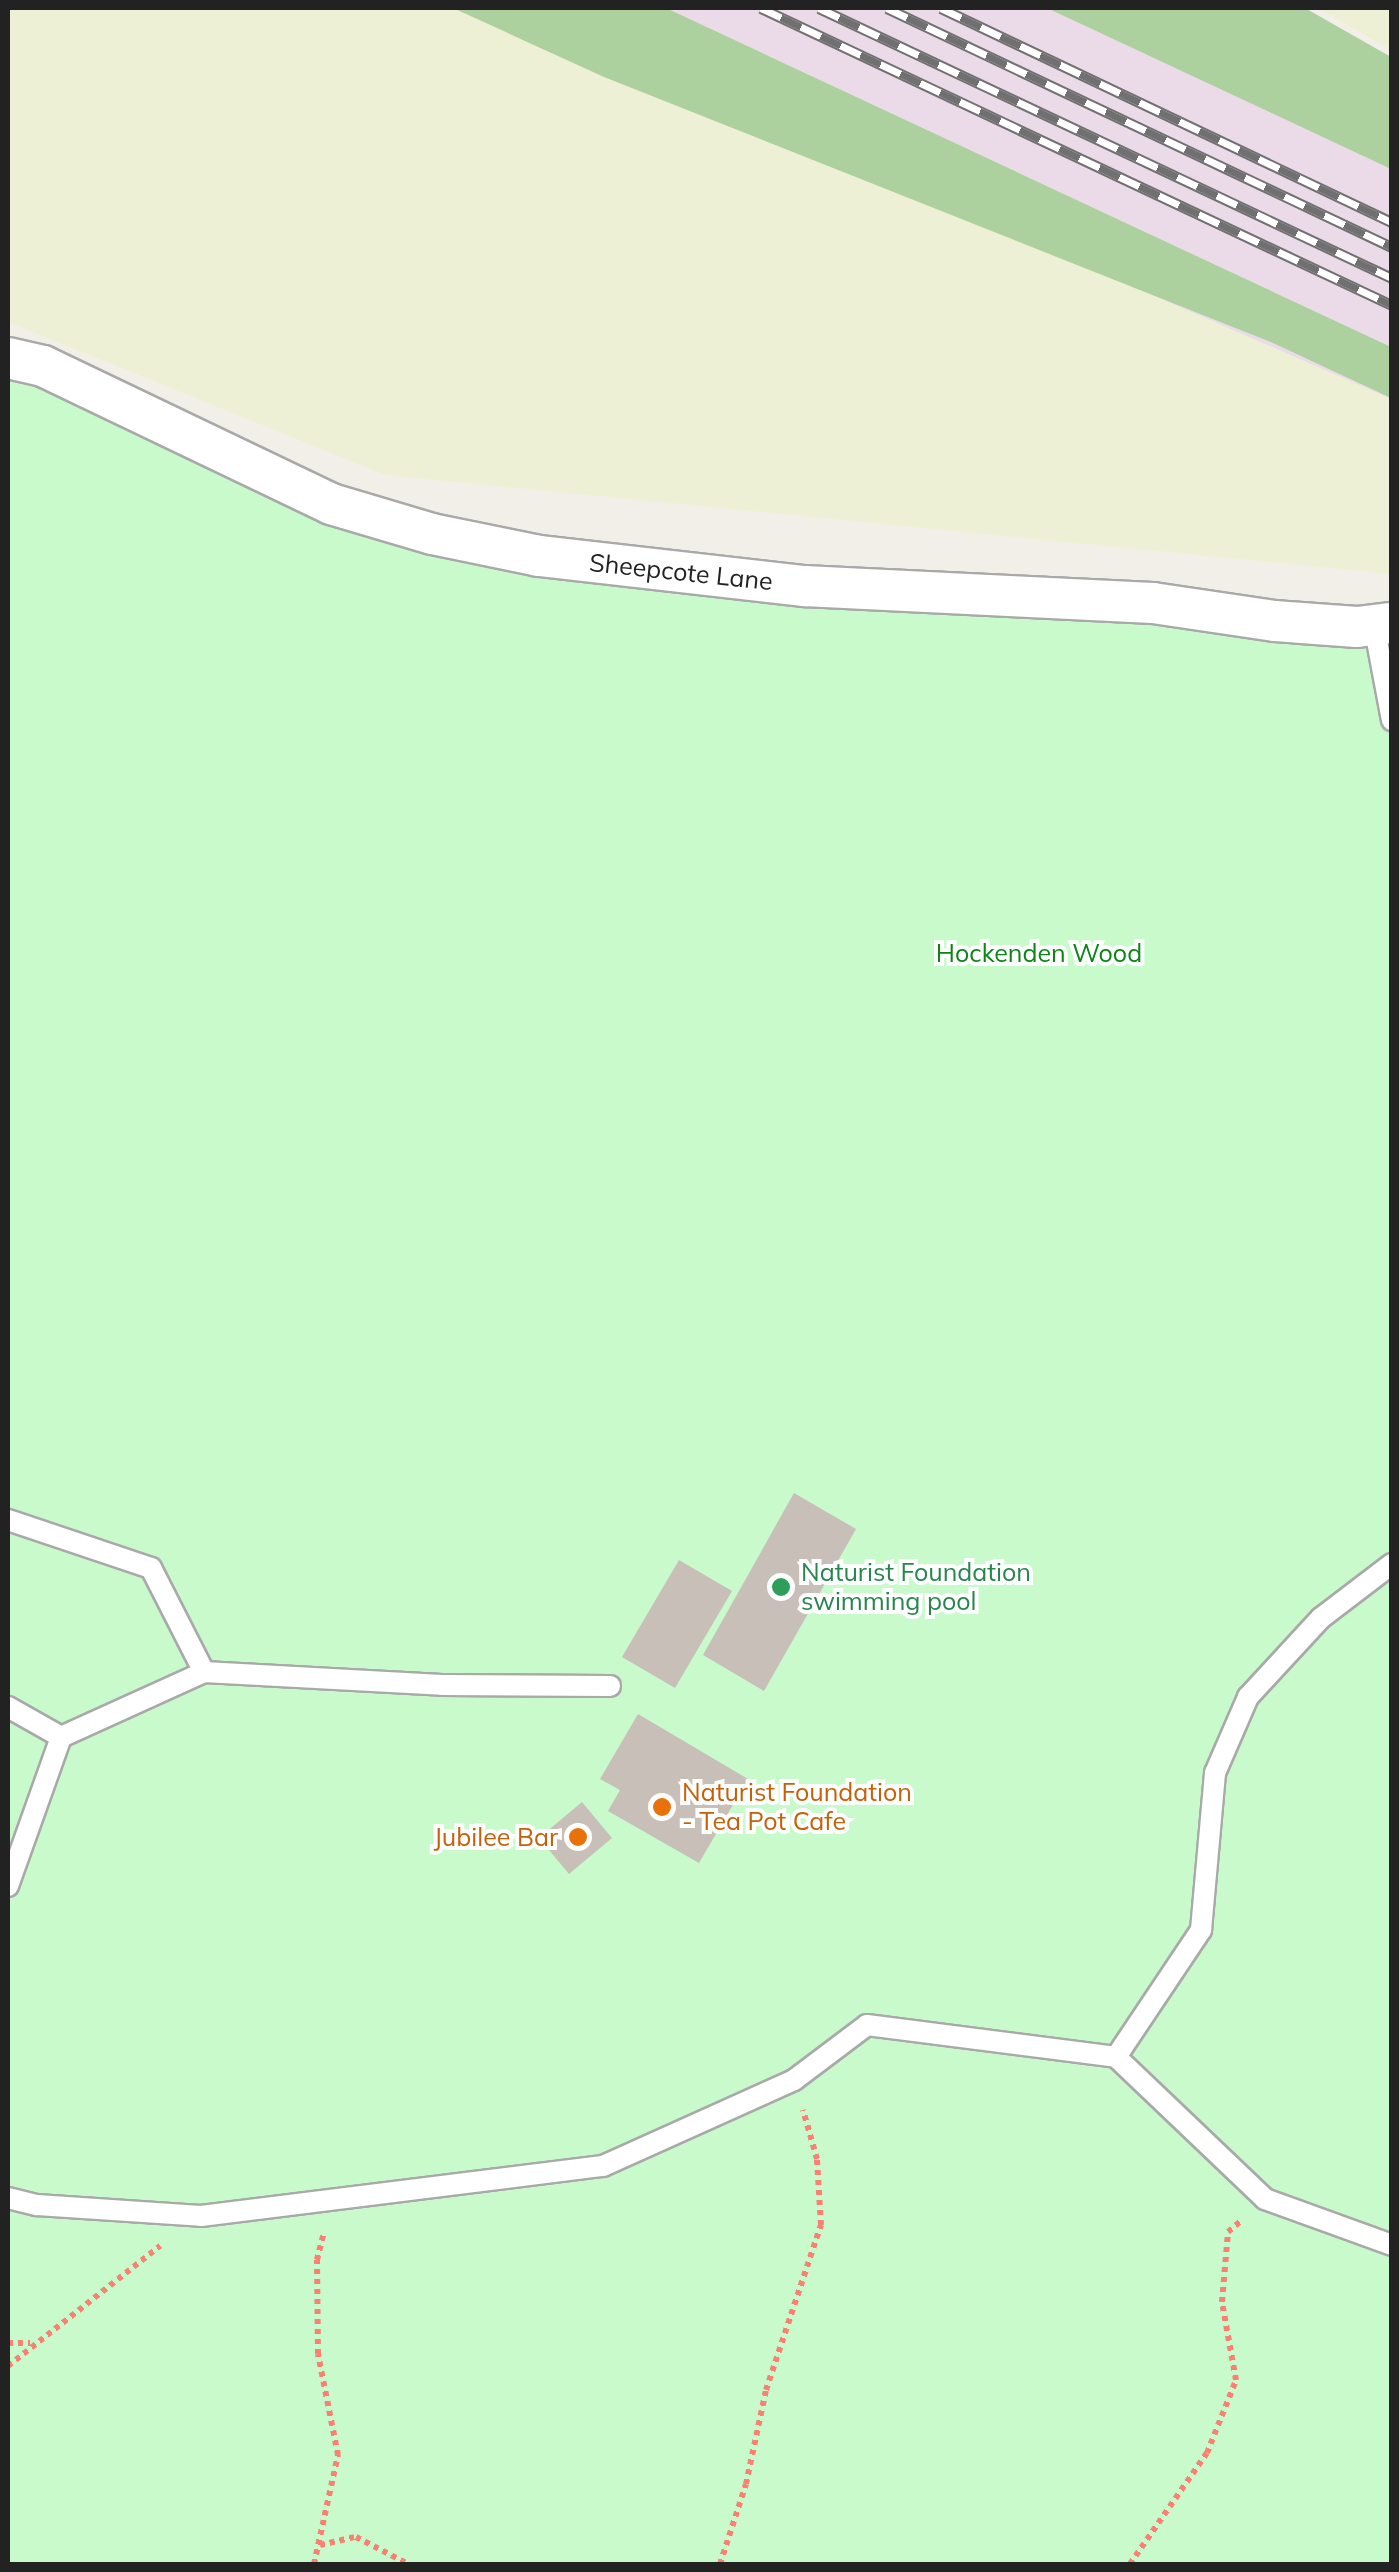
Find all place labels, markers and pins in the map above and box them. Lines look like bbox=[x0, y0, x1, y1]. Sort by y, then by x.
place label: Naturist Foundation swimming pool bbox=[801, 1558, 1031, 1617]
marker: Naturist Foundation swimming pool bbox=[770, 1576, 792, 1598]
place label: Naturist Foundation - Tea Pot Cafe bbox=[682, 1778, 912, 1837]
marker: Naturist Foundation - Tea Pot Cafe bbox=[651, 1796, 673, 1818]
place label: Jubilee Bar bbox=[434, 1822, 558, 1852]
marker: Jubilee Bar bbox=[567, 1826, 589, 1848]

